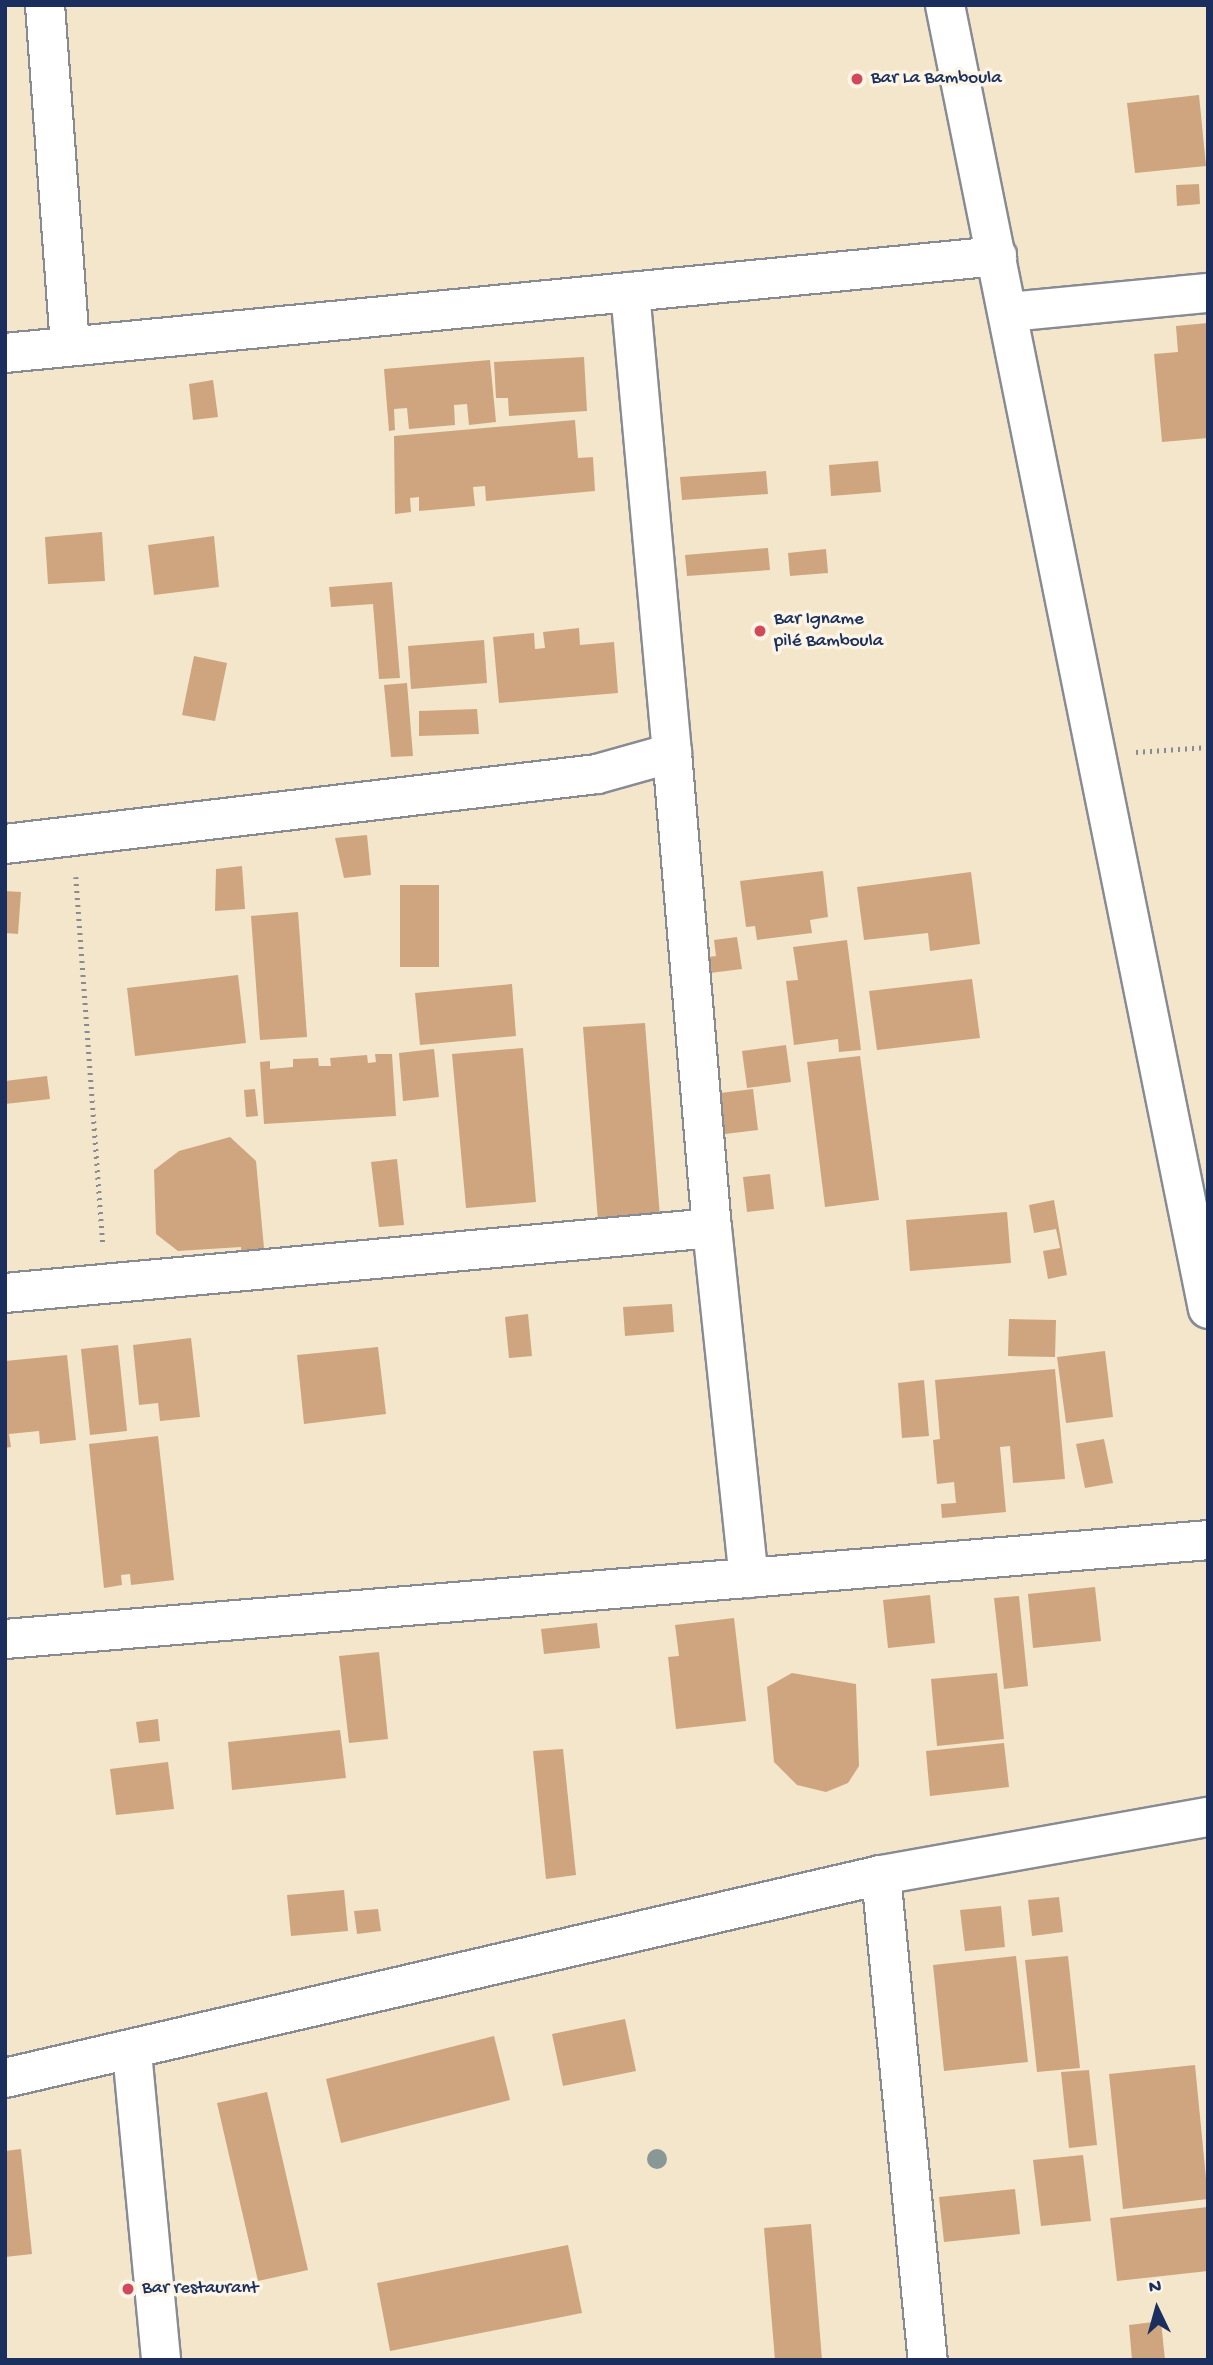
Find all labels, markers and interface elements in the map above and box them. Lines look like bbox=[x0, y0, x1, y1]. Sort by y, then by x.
place label: Bar La Bamboula bbox=[871, 68, 1002, 90]
marker: Bar La Bamboula bbox=[849, 71, 865, 87]
place label: Bar Igname pilé Bamboula bbox=[774, 609, 883, 653]
marker: Bar Igname pilé Bamboula bbox=[752, 623, 768, 639]
north arrow bbox=[1122, 2274, 1192, 2344]
text: N bbox=[1148, 2276, 1162, 2300]
place label: Bar restaurant bbox=[142, 2278, 258, 2300]
marker: Bar restaurant bbox=[120, 2281, 136, 2297]

